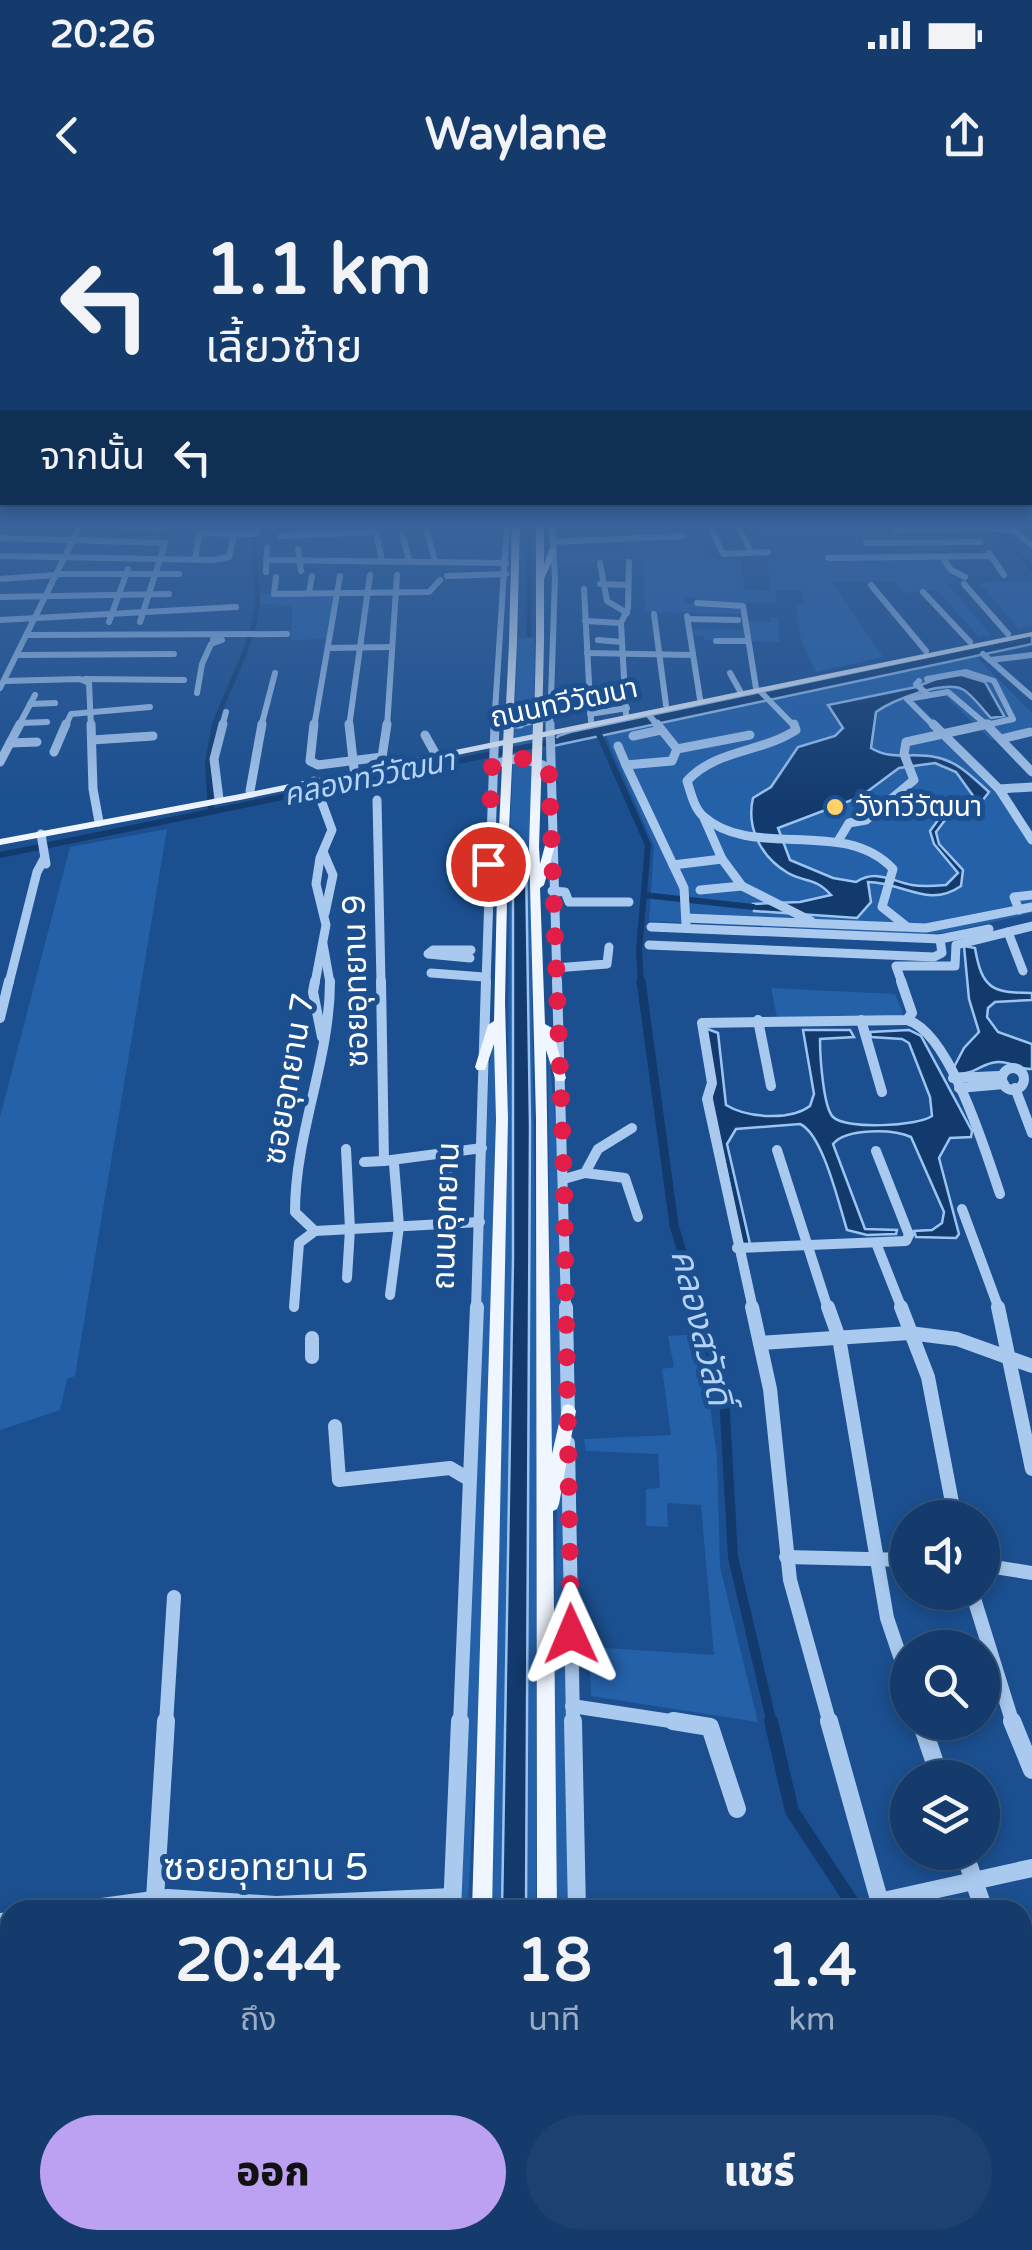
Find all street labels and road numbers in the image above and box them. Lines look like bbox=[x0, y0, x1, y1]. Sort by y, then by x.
street label: ถนนทวีวัฒนา bbox=[487, 671, 641, 735]
street label: ซอยอุทยาน 9 bbox=[335, 894, 377, 1068]
street label: ซอยอุทยาน 7 bbox=[255, 990, 323, 1168]
street label: ถนนอุทยาน bbox=[424, 1141, 468, 1291]
street label: ซอยอุทยาน 5 bbox=[163, 1845, 369, 1891]

